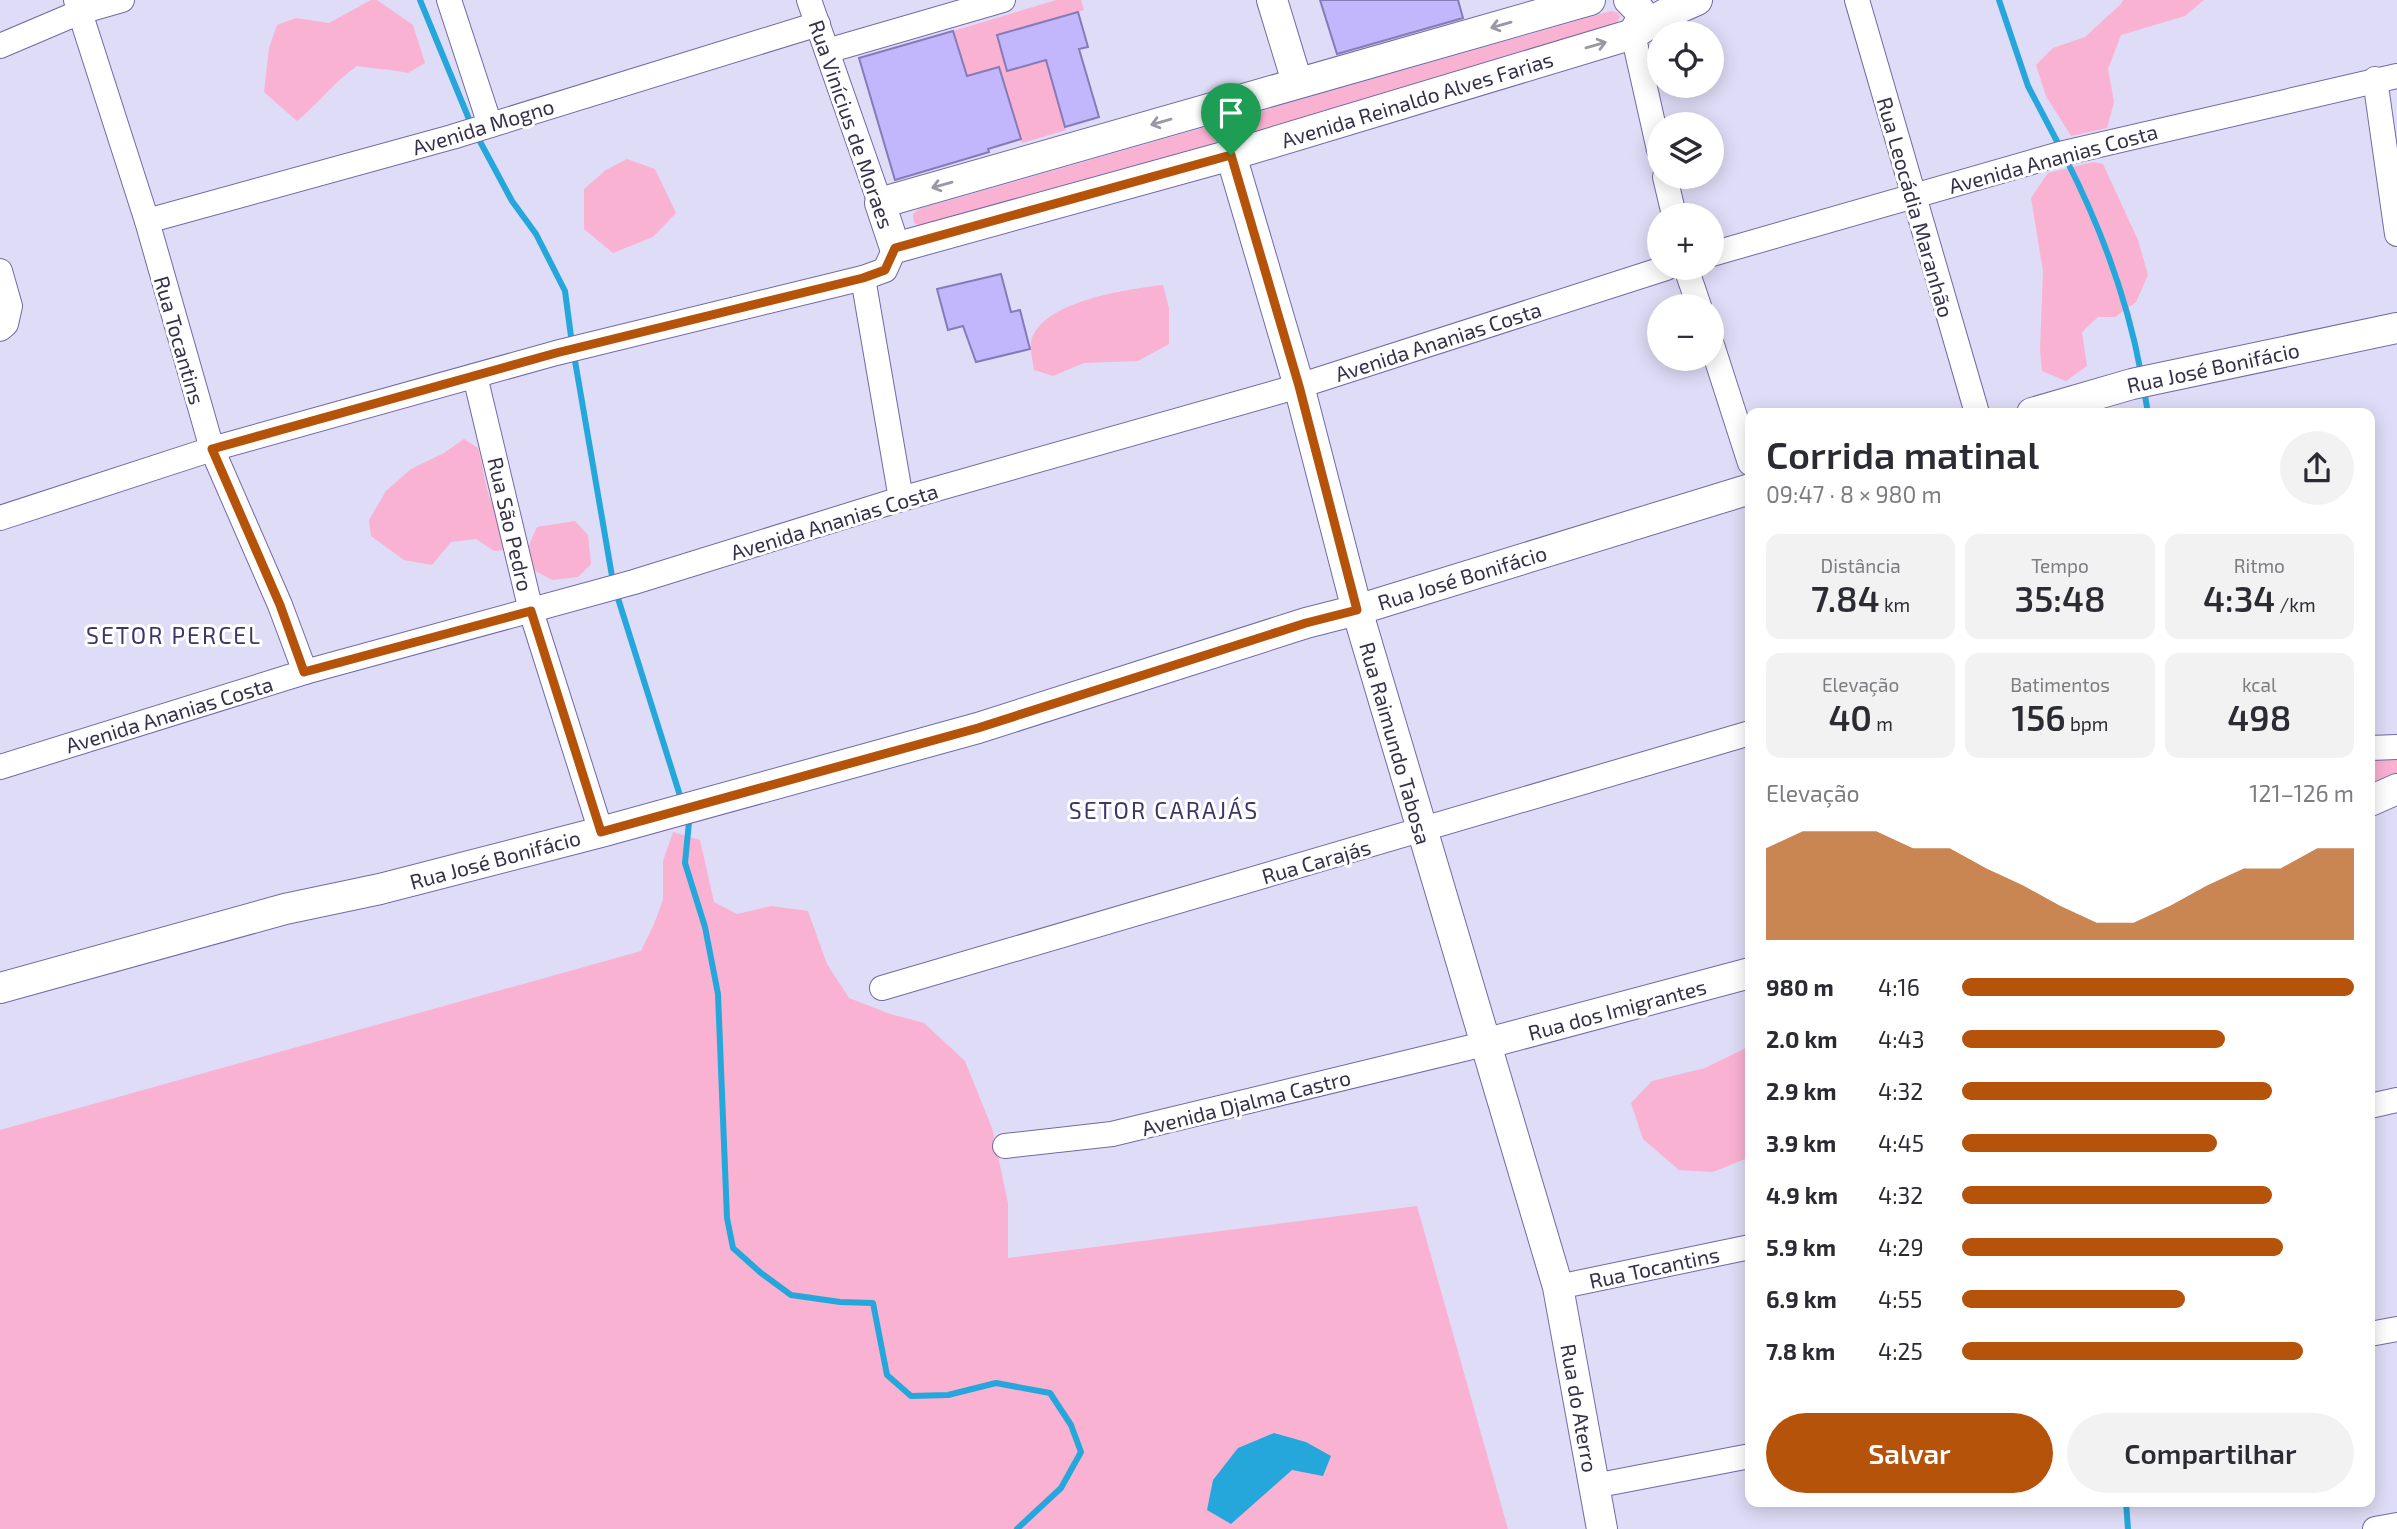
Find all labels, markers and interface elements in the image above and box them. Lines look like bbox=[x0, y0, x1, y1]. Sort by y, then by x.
street label: Rua Vinícius de Moraes bbox=[805, 16, 899, 232]
one-way arrow bbox=[1490, 20, 1512, 33]
map controls bbox=[1647, 21, 1724, 371]
button: locate bbox=[1647, 21, 1724, 98]
one-way arrow bbox=[1584, 38, 1607, 51]
street label: Avenida Reinaldo Alves Farias bbox=[1278, 46, 1556, 152]
pin bbox=[1201, 83, 1261, 155]
street label: Avenida Mogno bbox=[409, 93, 557, 159]
icon: arrive bbox=[1212, 94, 1250, 132]
street label: Rua Leocádia Maranhão bbox=[1873, 94, 1959, 320]
button: layers bbox=[1647, 112, 1724, 189]
one-way arrow bbox=[1150, 116, 1172, 129]
street label: Avenida Ananias Costa bbox=[1946, 118, 2160, 198]
one-way arrow bbox=[932, 180, 954, 193]
button: + bbox=[1647, 203, 1724, 280]
street label: Rua Tocantins bbox=[150, 273, 210, 407]
button: − bbox=[1647, 294, 1724, 371]
street label: Avenida Ananias Costa bbox=[1332, 296, 1544, 386]
street label: Rua José Bonifácio bbox=[2124, 337, 2302, 397]
text: Corrida matinal bbox=[1766, 431, 2039, 477]
button: share bbox=[2280, 431, 2354, 505]
street label: Rua São Pedro bbox=[483, 455, 539, 593]
street label: Avenida Ananias Costa bbox=[727, 478, 941, 564]
text: 09:47 · 8 × 980 m bbox=[1766, 480, 1942, 508]
street label: Rua José Bonifácio bbox=[1374, 539, 1550, 615]
text: Distância bbox=[1821, 554, 1901, 577]
text: Tempo bbox=[2031, 554, 2089, 577]
text: Ritmo bbox=[2234, 554, 2285, 577]
text: 7.84 bbox=[1811, 577, 1880, 619]
text: 35:48 bbox=[2015, 577, 2105, 619]
text: 4:34 bbox=[2203, 577, 2275, 619]
text: km bbox=[1880, 593, 1910, 616]
text: /km bbox=[2275, 593, 2316, 616]
district label: SETOR PERCEL bbox=[86, 621, 262, 649]
street label: Rua Raimundo Tabosa bbox=[1355, 639, 1437, 847]
street label: Avenida Ananias Costa bbox=[62, 671, 276, 757]
text: Elevação bbox=[1822, 673, 1899, 696]
text: Batimentos bbox=[2010, 673, 2110, 696]
text: kcal bbox=[2242, 673, 2277, 696]
text: 40 bbox=[1828, 696, 1872, 738]
text: 156 bbox=[2012, 696, 2066, 738]
text: 498 bbox=[2227, 696, 2291, 738]
text: m bbox=[1872, 712, 1893, 735]
text: bpm bbox=[2066, 712, 2108, 735]
text: Elevação bbox=[1766, 779, 1860, 807]
text: 121–126 m bbox=[2249, 779, 2354, 807]
district label: SETOR CARAJÁS bbox=[1069, 796, 1259, 824]
street label: Rua José Bonifácio bbox=[407, 824, 583, 894]
street label: Rua Carajás bbox=[1259, 834, 1374, 889]
street label: Rua dos Imigrantes bbox=[1525, 973, 1709, 1045]
text: 980 m bbox=[1766, 973, 1834, 1001]
text: 4:16 bbox=[1878, 973, 1920, 1001]
text: 2.0 km bbox=[1766, 1025, 1838, 1053]
text: 4:43 bbox=[1878, 1025, 1925, 1053]
street label: Avenida Djalma Castro bbox=[1139, 1064, 1353, 1141]
text: 2.9 km bbox=[1766, 1077, 1837, 1105]
text: 4:32 bbox=[1878, 1077, 1923, 1105]
text: 3.9 km bbox=[1766, 1129, 1836, 1157]
text: 4:45 bbox=[1878, 1129, 1924, 1157]
text: 4.9 km bbox=[1766, 1181, 1838, 1209]
text: 4:32 bbox=[1878, 1181, 1923, 1209]
text: 5.9 km bbox=[1766, 1233, 1836, 1261]
text: 4:29 bbox=[1878, 1233, 1924, 1261]
street label: Rua Tocantins bbox=[1587, 1241, 1721, 1293]
text: 6.9 km bbox=[1766, 1285, 1837, 1313]
text: 4:55 bbox=[1878, 1285, 1922, 1313]
text: 7.8 km bbox=[1766, 1337, 1835, 1365]
text: 4:25 bbox=[1878, 1337, 1923, 1365]
street label: Rua do Aterro bbox=[1556, 1342, 1604, 1474]
button: Salvar bbox=[1766, 1413, 2053, 1493]
button: Compartilhar bbox=[2067, 1413, 2354, 1493]

